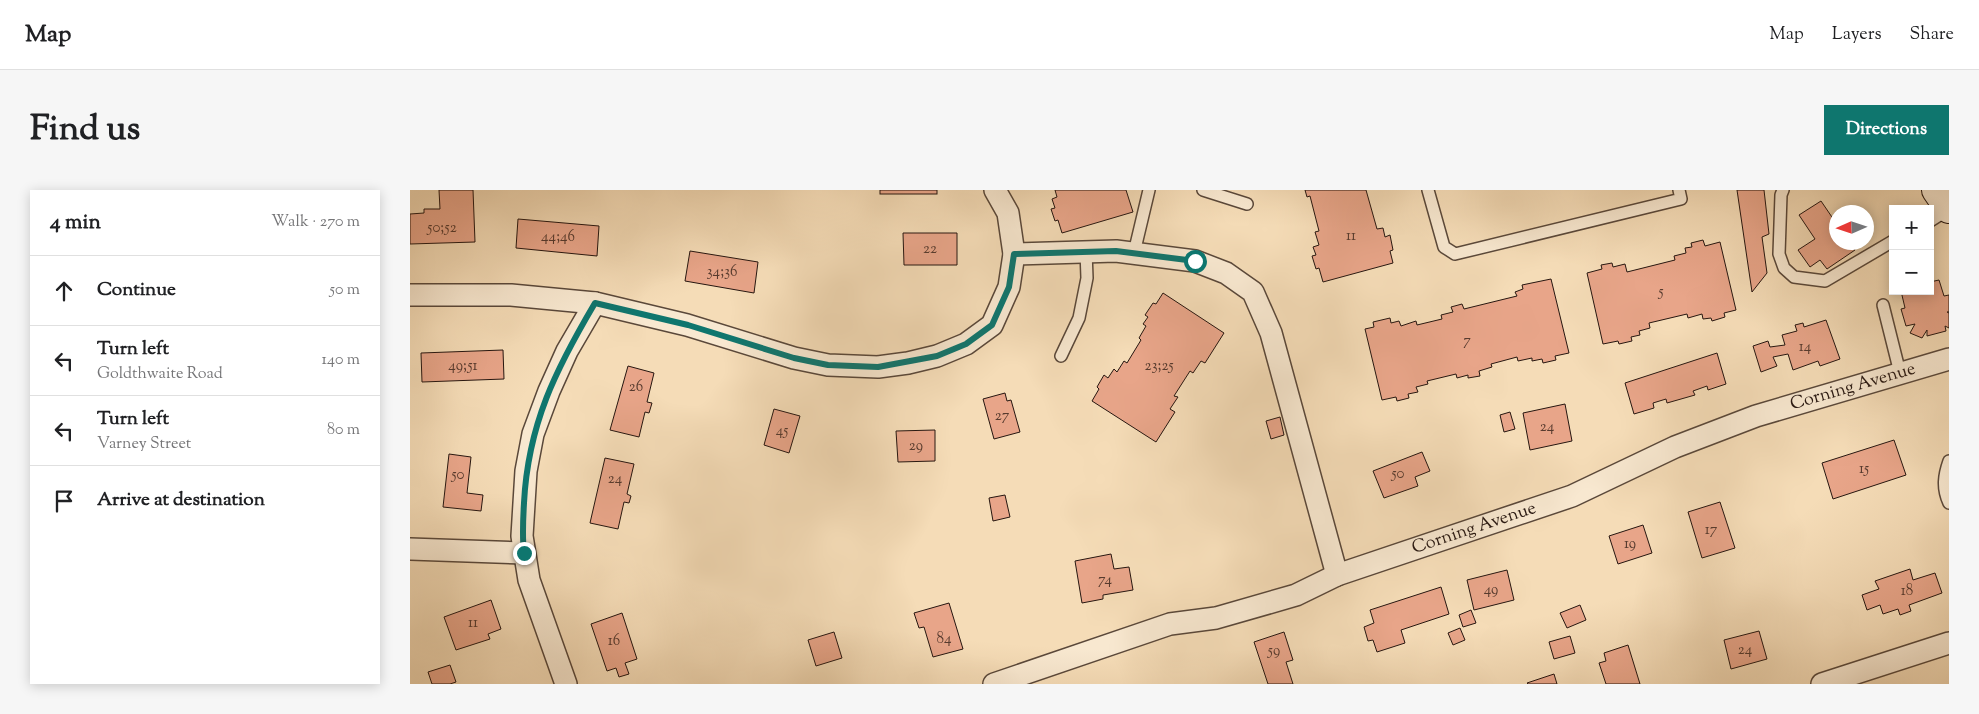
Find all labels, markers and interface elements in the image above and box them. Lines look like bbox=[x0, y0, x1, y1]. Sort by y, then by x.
text: Map bbox=[25, 18, 71, 52]
text: Map bbox=[1769, 22, 1804, 48]
text: Layers bbox=[1832, 22, 1882, 48]
text: Share bbox=[1910, 22, 1954, 48]
text: Find us bbox=[30, 105, 140, 156]
button: Directions bbox=[1824, 105, 1949, 155]
north arrow bbox=[1829, 205, 1874, 250]
map controls bbox=[1889, 205, 1934, 295]
button: + bbox=[1889, 205, 1934, 250]
text: 4 min bbox=[50, 208, 101, 238]
text: Walk · 270 m bbox=[271, 211, 360, 234]
house number: 50;52 bbox=[426, 218, 457, 239]
house number: 11 bbox=[1346, 226, 1356, 247]
house number: 44;46 bbox=[541, 227, 575, 248]
house number: 22 bbox=[923, 239, 937, 260]
route start bbox=[1184, 250, 1207, 273]
button: − bbox=[1889, 250, 1934, 295]
house number: 34;36 bbox=[707, 262, 737, 283]
icon: ahead bbox=[50, 277, 78, 305]
text: Continue bbox=[97, 277, 176, 304]
text: 50 m bbox=[329, 279, 360, 302]
house number: 5 bbox=[1657, 282, 1664, 303]
house number: 7 bbox=[1463, 331, 1471, 352]
text: Turn left bbox=[97, 336, 169, 363]
house number: 14 bbox=[1799, 337, 1812, 358]
icon: left bbox=[50, 347, 78, 375]
text: 140 m bbox=[322, 349, 360, 372]
house number: 49;51 bbox=[448, 356, 478, 377]
house number: 23;25 bbox=[1144, 356, 1174, 377]
street label: Corning Avenue bbox=[1787, 357, 1919, 418]
text: Goldthwaite Road bbox=[97, 363, 223, 386]
house number: 26 bbox=[629, 377, 643, 398]
text: Turn left bbox=[97, 406, 169, 433]
house number: 27 bbox=[995, 406, 1010, 427]
icon: left bbox=[50, 417, 78, 445]
house number: 24 bbox=[1540, 417, 1555, 438]
text: 80 m bbox=[327, 419, 360, 442]
house number: 45 bbox=[776, 421, 788, 442]
text: Varney Street bbox=[97, 433, 191, 456]
house number: 29 bbox=[909, 436, 923, 457]
house number: 15 bbox=[1859, 459, 1869, 480]
house number: 50 bbox=[1390, 464, 1405, 485]
house number: 50 bbox=[450, 465, 465, 486]
house number: 24 bbox=[608, 469, 623, 490]
icon: arrive bbox=[50, 487, 78, 515]
text: Arrive at destination bbox=[97, 487, 265, 514]
street label: Corning Avenue bbox=[1409, 496, 1540, 562]
house number: 17 bbox=[1705, 520, 1718, 541]
house number: 19 bbox=[1624, 534, 1636, 555]
route end bbox=[513, 542, 536, 565]
house number: 74 bbox=[1098, 570, 1112, 591]
house number: 49 bbox=[1484, 580, 1498, 601]
house number: 18 bbox=[1901, 581, 1913, 602]
house number: 11 bbox=[468, 613, 478, 634]
house number: 84 bbox=[937, 629, 952, 650]
house number: 16 bbox=[608, 631, 620, 652]
house number: 24 bbox=[1738, 640, 1753, 661]
house number: 59 bbox=[1267, 641, 1280, 662]

